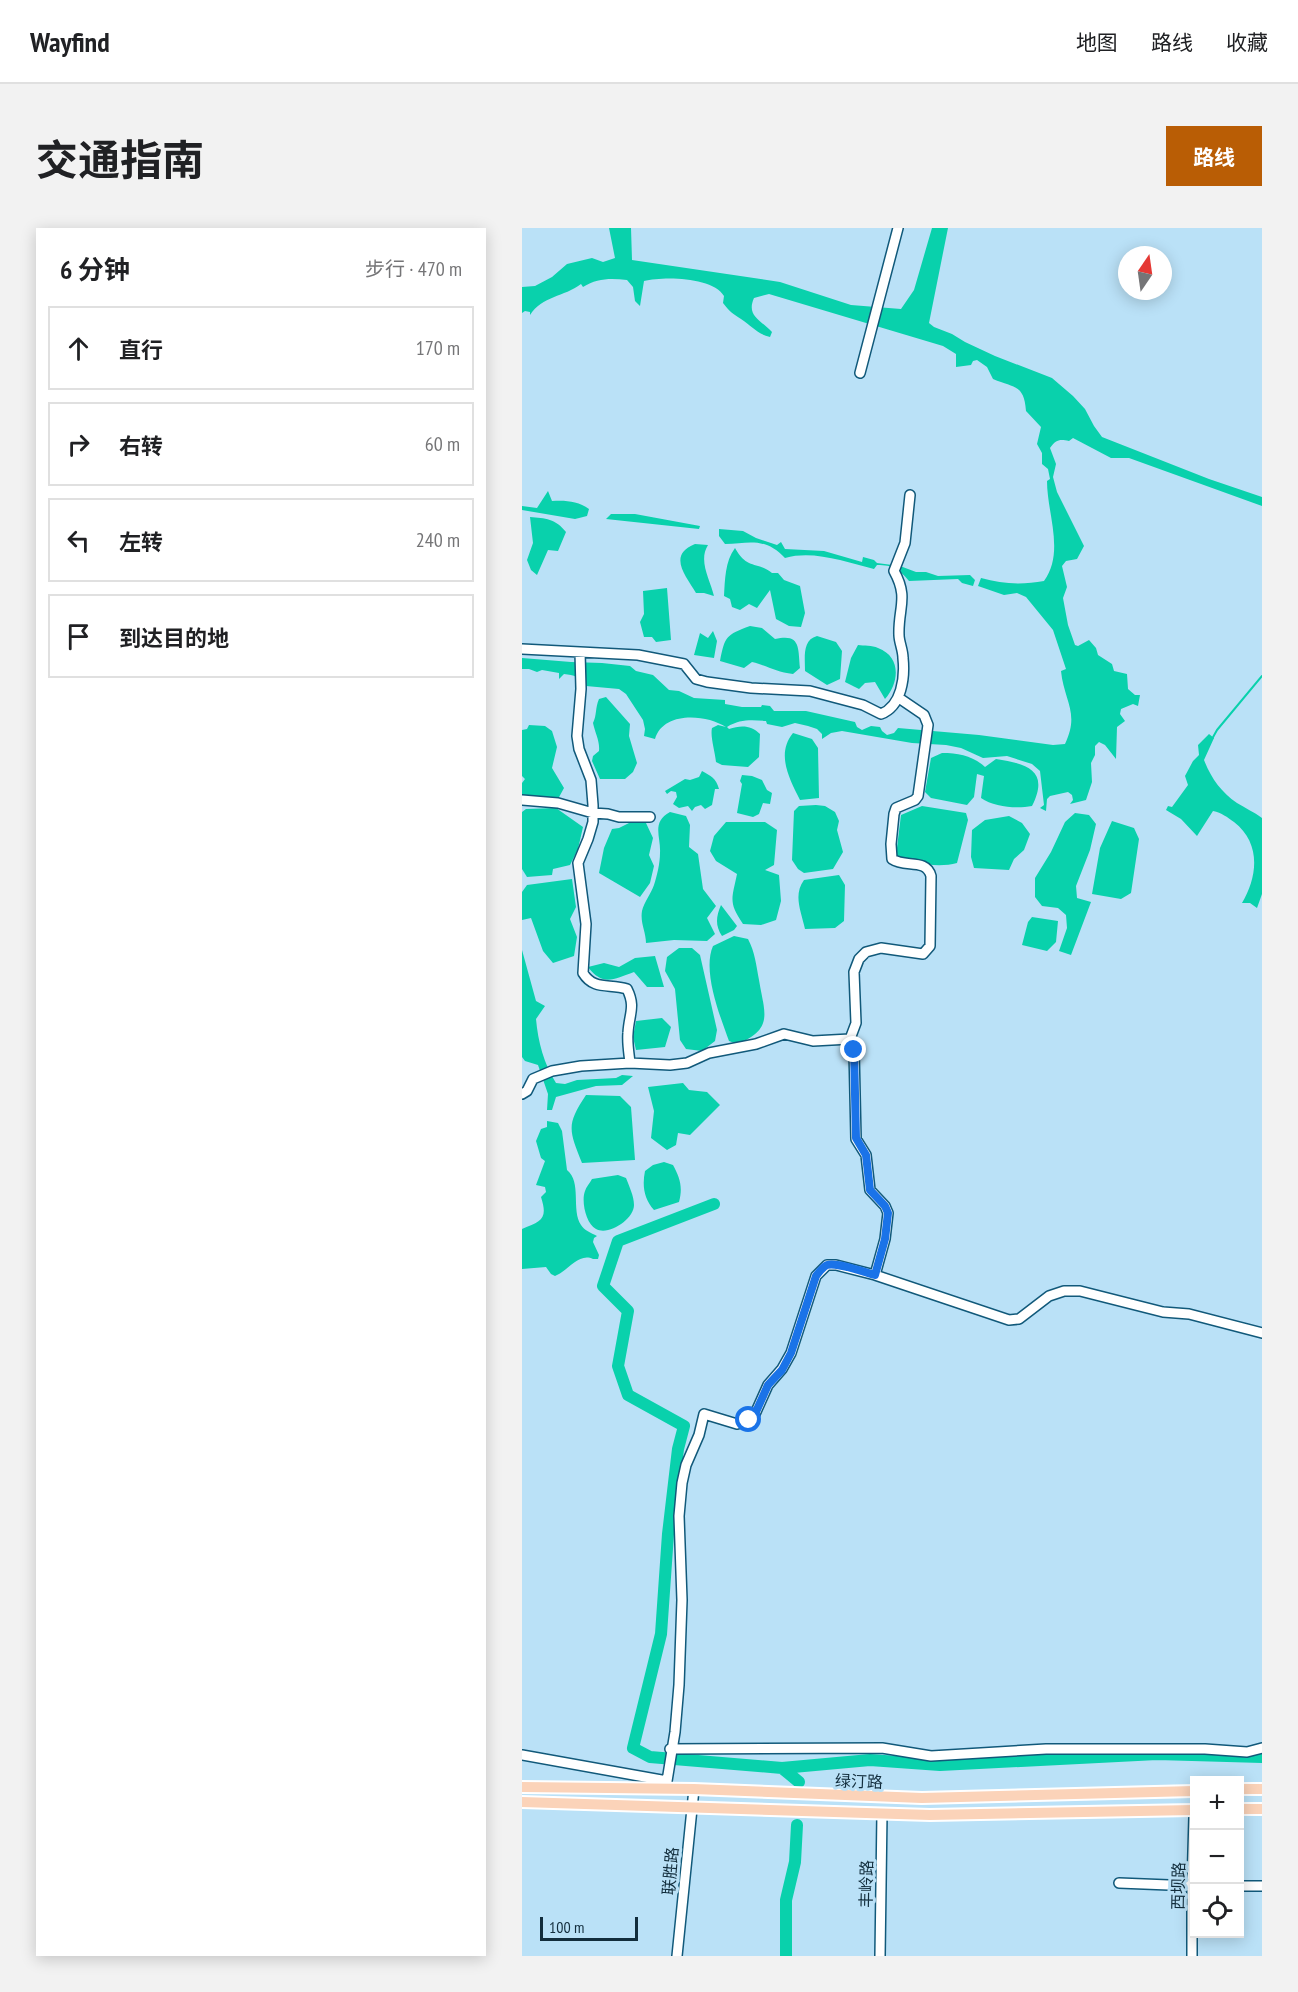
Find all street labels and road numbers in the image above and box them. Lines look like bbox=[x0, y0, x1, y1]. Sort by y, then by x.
street label: 绿汀路 bbox=[835, 1770, 883, 1792]
street label: 联胜路 bbox=[658, 1846, 682, 1896]
street label: 丰岭路 bbox=[856, 1860, 876, 1908]
street label: 西坝路 bbox=[1168, 1862, 1188, 1910]

